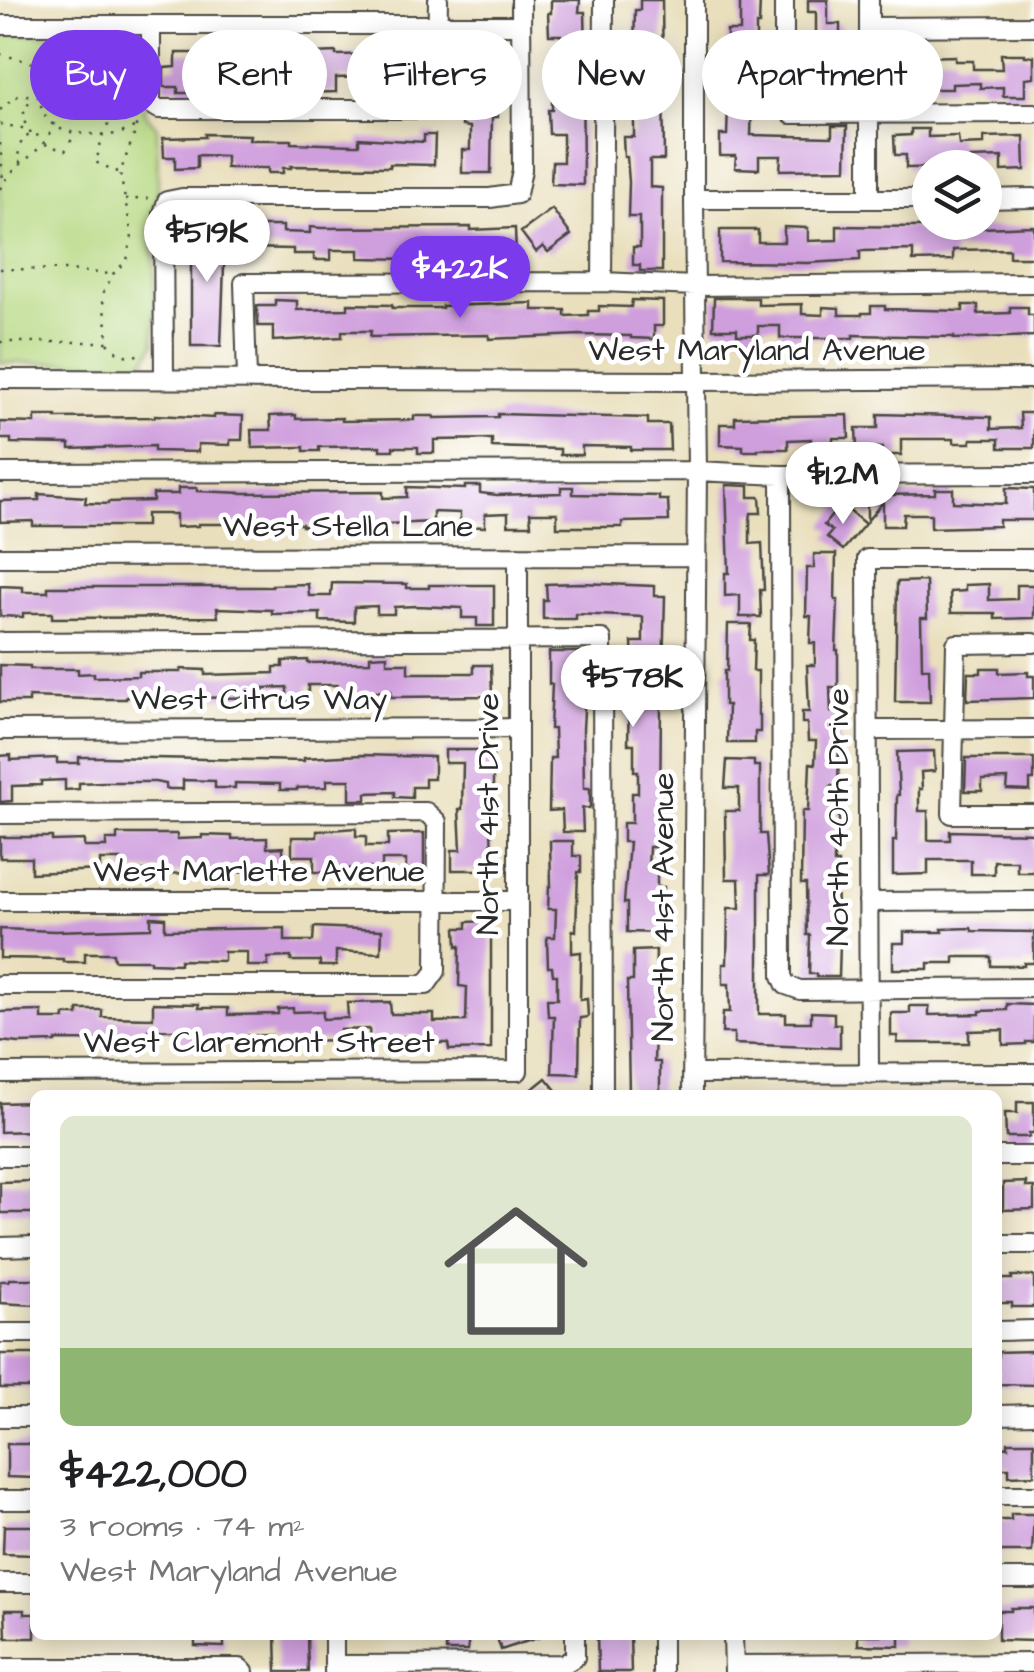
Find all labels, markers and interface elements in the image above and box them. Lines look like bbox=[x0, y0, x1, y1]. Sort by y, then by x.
chip: Buy bbox=[30, 30, 162, 120]
chip: Rent bbox=[182, 30, 327, 120]
chip: Filters bbox=[347, 30, 522, 120]
chip: New bbox=[542, 30, 682, 120]
chip: Apartment bbox=[702, 30, 943, 120]
map controls bbox=[912, 150, 1002, 240]
button: layers bbox=[912, 150, 1002, 240]
pin: $519K bbox=[137, 200, 277, 285]
text: $519K bbox=[166, 210, 248, 255]
pin: $422K bbox=[390, 236, 530, 321]
text: $422K bbox=[412, 246, 508, 291]
street label: West Maryland Avenue bbox=[588, 328, 926, 373]
pin: $1.2M bbox=[773, 442, 913, 527]
text: $1.2M bbox=[807, 452, 879, 497]
street label: West Stella Lane bbox=[223, 504, 473, 549]
pin: $578K bbox=[563, 645, 703, 730]
text: $578K bbox=[583, 655, 683, 700]
street label: West Citrus Way bbox=[131, 677, 387, 722]
street label: North 40th Drive bbox=[816, 688, 861, 946]
street label: North 41st Drive bbox=[466, 693, 511, 935]
street label: North 41st Avenue bbox=[641, 773, 686, 1041]
street label: West Marlette Avenue bbox=[93, 849, 425, 894]
street label: West Claremont Street bbox=[83, 1020, 435, 1065]
icon: home bbox=[426, 1181, 606, 1361]
text: $422,000 bbox=[60, 1446, 247, 1504]
text: 3 rooms · 74 m² bbox=[60, 1504, 305, 1549]
text: West Maryland Avenue bbox=[60, 1549, 398, 1594]

